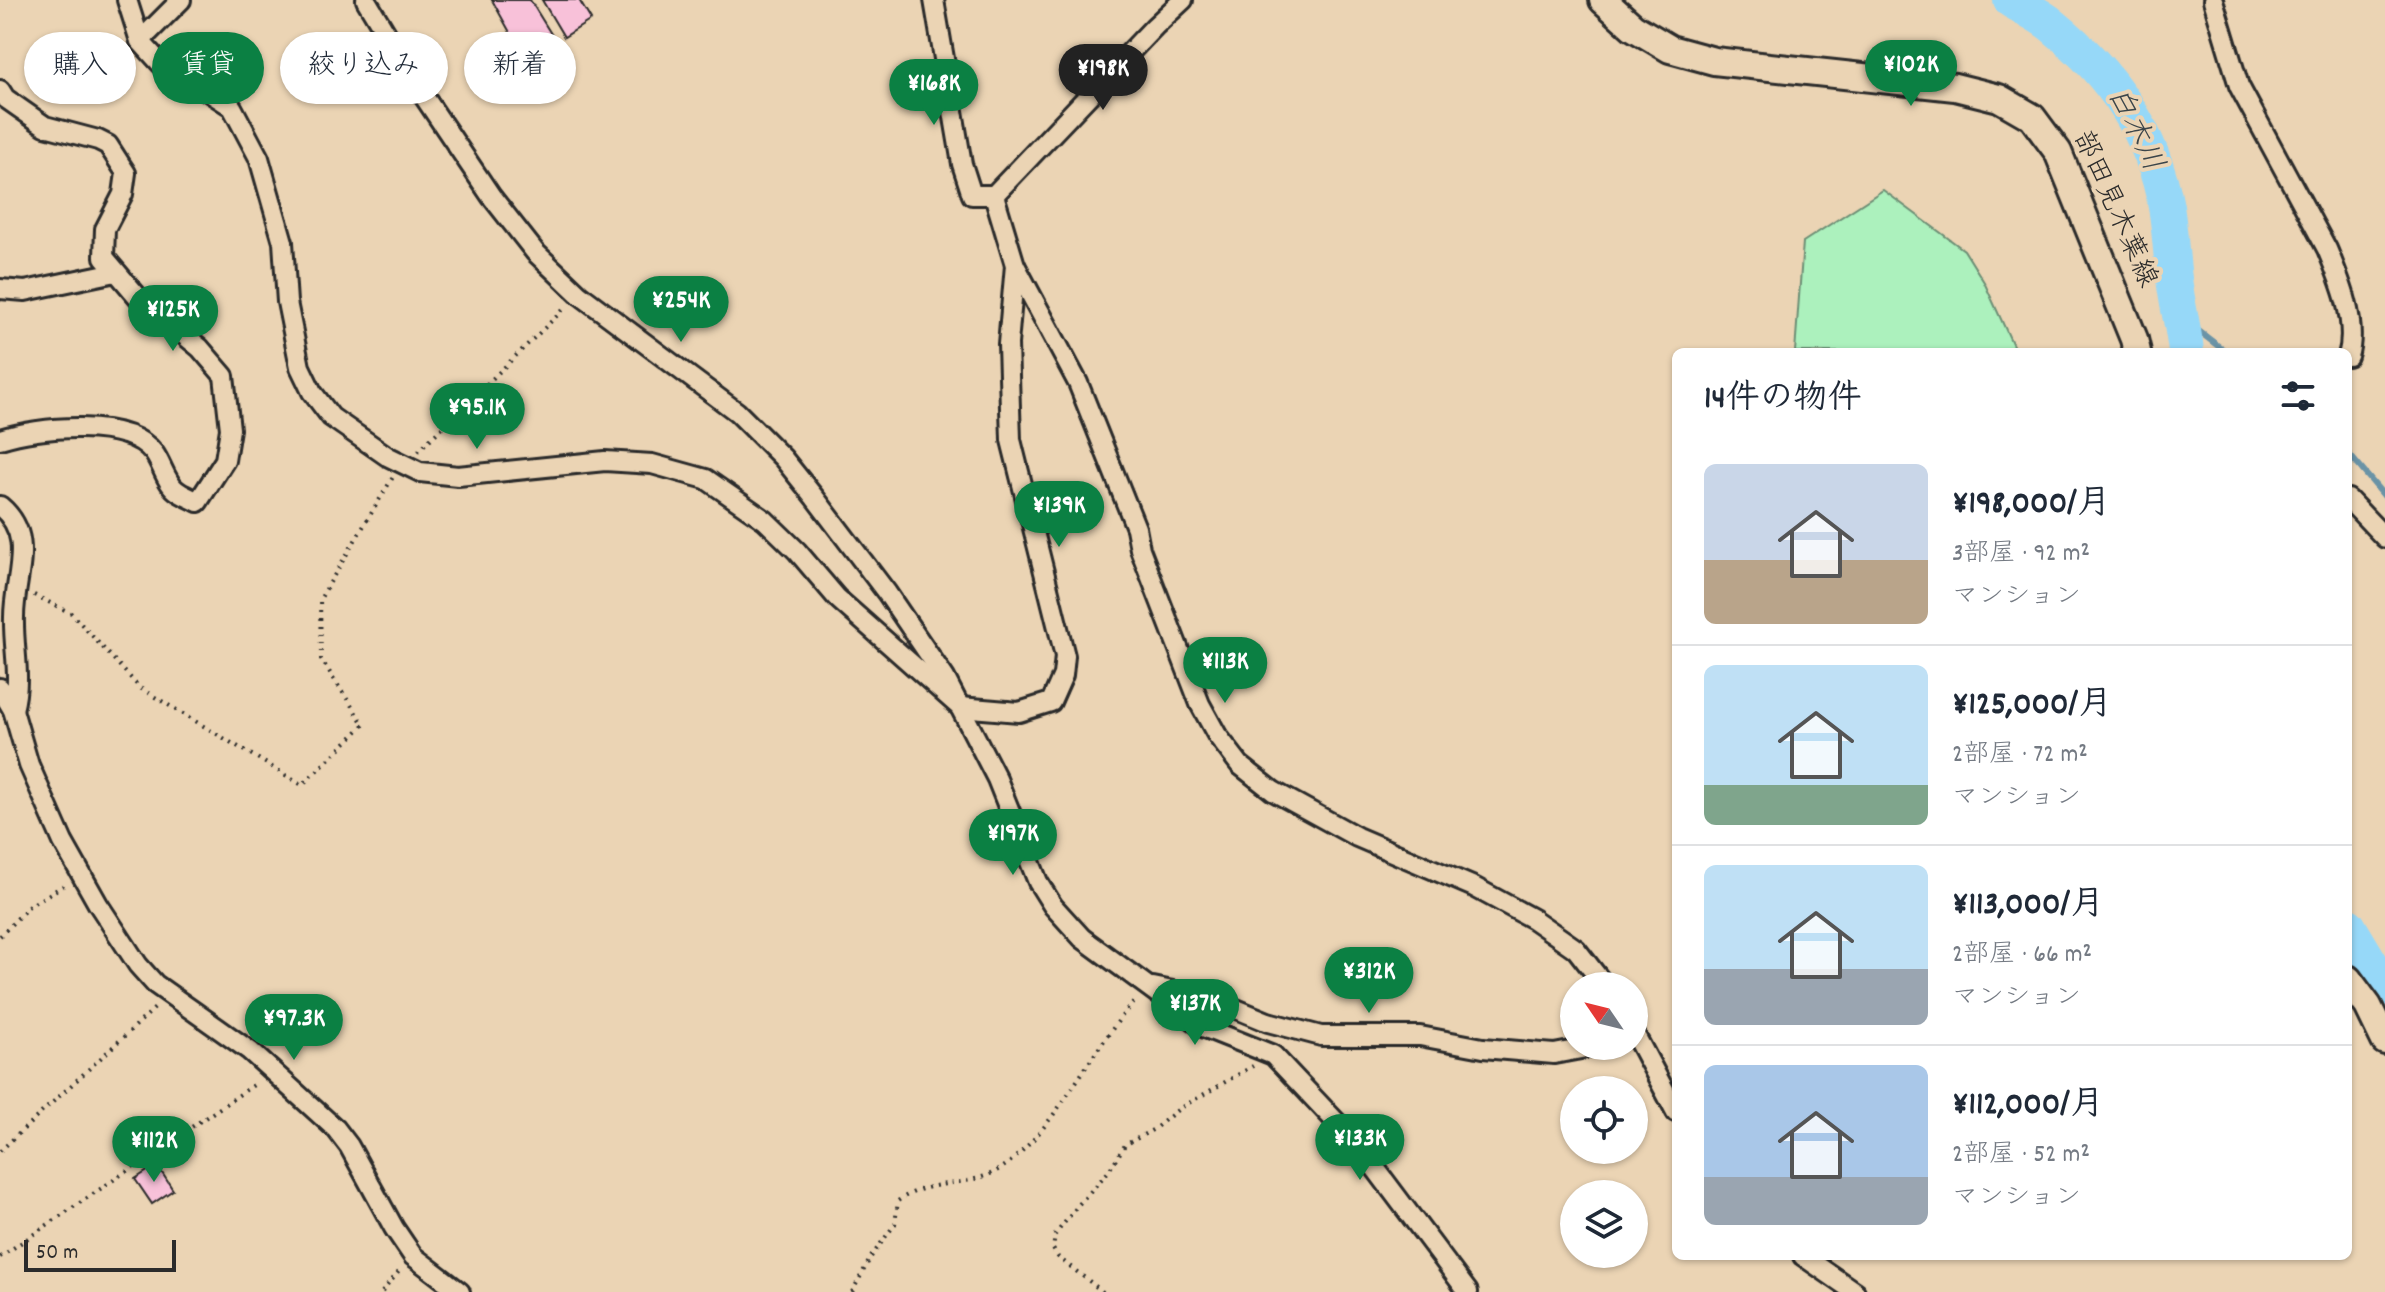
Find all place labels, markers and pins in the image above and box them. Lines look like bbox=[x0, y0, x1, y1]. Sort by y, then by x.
pin: ¥102K bbox=[1855, 40, 1967, 108]
pin: ¥198K bbox=[1047, 44, 1159, 112]
pin: ¥168K bbox=[878, 59, 990, 127]
pin: ¥254K bbox=[625, 276, 737, 344]
pin: ¥125K bbox=[117, 285, 229, 353]
pin: ¥95.1K bbox=[412, 383, 542, 451]
pin: ¥139K bbox=[1003, 481, 1115, 549]
pin: ¥113K bbox=[1169, 637, 1281, 705]
pin: ¥197K bbox=[957, 809, 1069, 877]
pin: ¥312K bbox=[1313, 947, 1425, 1015]
pin: ¥137K bbox=[1139, 979, 1251, 1047]
pin: ¥97.3K bbox=[229, 994, 359, 1062]
pin: ¥133K bbox=[1304, 1114, 1416, 1182]
pin: ¥112K bbox=[98, 1116, 210, 1184]

